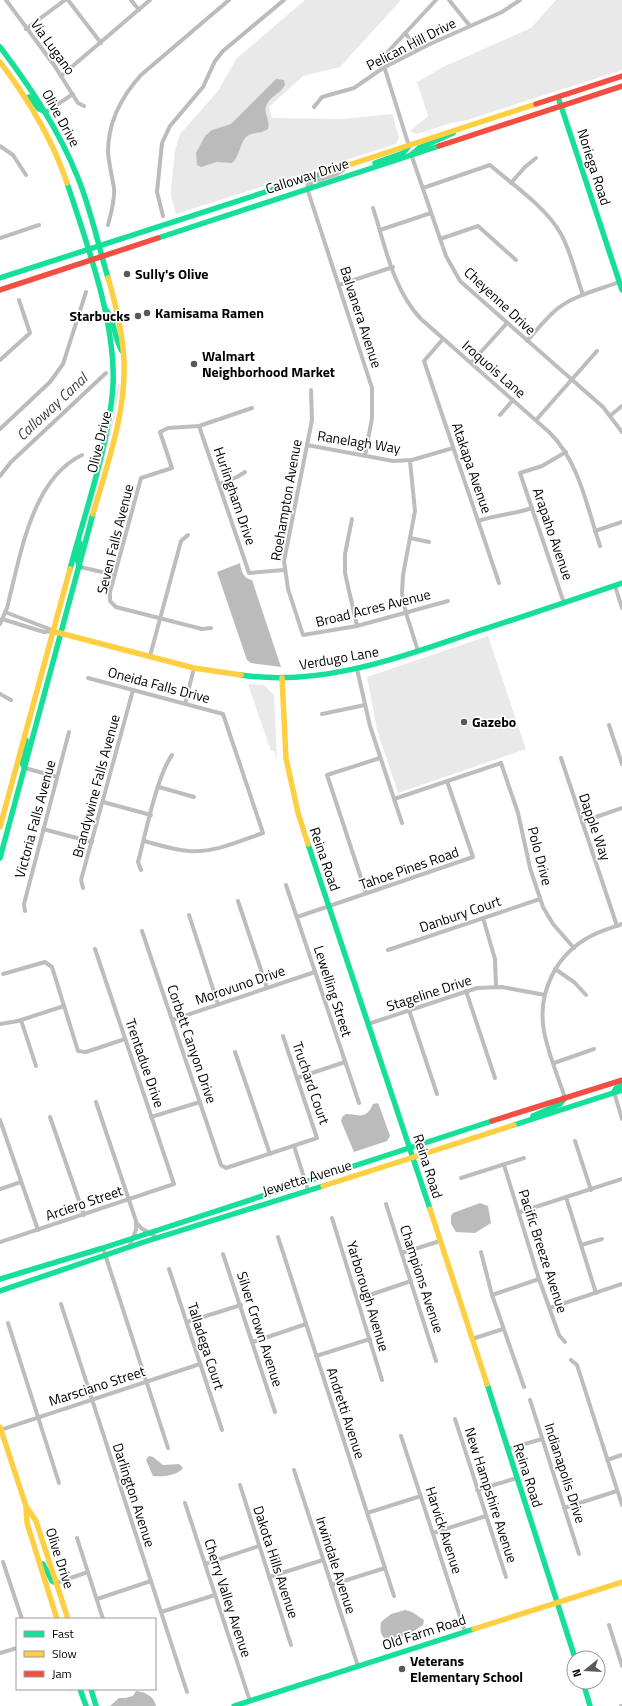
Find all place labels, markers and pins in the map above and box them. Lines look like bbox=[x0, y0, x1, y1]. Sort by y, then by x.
place label: Sully's Olive bbox=[135, 263, 209, 284]
marker: Sully's Olive bbox=[122, 269, 132, 279]
place label: Kamisama Ramen bbox=[155, 302, 264, 323]
place label: Starbucks bbox=[70, 305, 130, 326]
marker: Kamisama Ramen bbox=[142, 308, 152, 318]
marker: Starbucks bbox=[133, 311, 143, 321]
place label: Walmart Neighborhood Market bbox=[202, 345, 335, 382]
marker: Walmart Neighborhood Market bbox=[189, 359, 199, 369]
place label: Gazebo bbox=[472, 711, 516, 732]
marker: Gazebo bbox=[459, 717, 469, 727]
place label: Veterans Elementary School bbox=[410, 1650, 523, 1687]
marker: Veterans Elementary School bbox=[397, 1664, 407, 1674]

